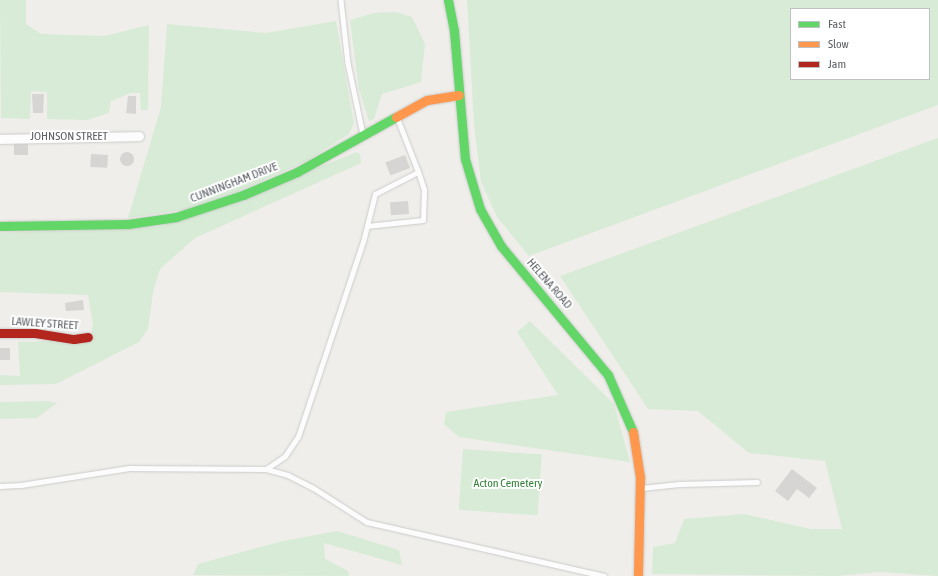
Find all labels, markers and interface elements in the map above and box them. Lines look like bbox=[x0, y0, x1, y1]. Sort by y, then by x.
legend bbox=[790, 8, 930, 80]
text: Fast bbox=[828, 17, 846, 31]
text: Slow bbox=[828, 37, 849, 51]
text: Jam bbox=[828, 57, 846, 71]
street label: JOHNSON STREET bbox=[30, 130, 108, 144]
street label: CUNNINGHAM DRIVE bbox=[188, 160, 280, 206]
street label: HELENA ROAD bbox=[523, 256, 575, 312]
street label: LAWLEY STREET bbox=[11, 314, 79, 334]
park label: Acton Cemetery bbox=[474, 477, 542, 491]

